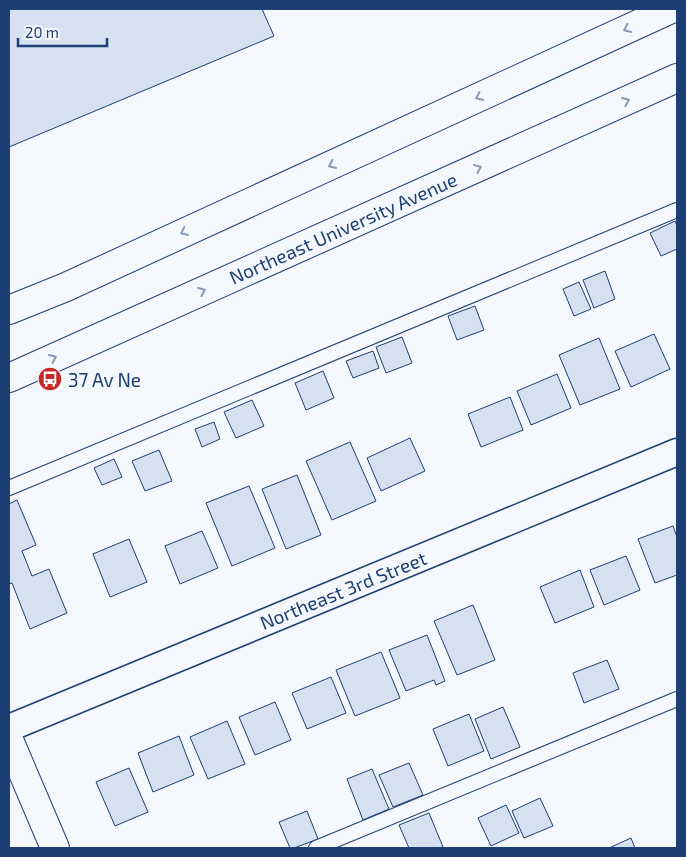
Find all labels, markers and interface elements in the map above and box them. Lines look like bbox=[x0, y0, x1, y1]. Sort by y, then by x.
scale bar bbox=[18, 15, 106, 47]
text: 20 m bbox=[25, 23, 59, 41]
one-way arrow bbox=[623, 23, 632, 33]
one-way arrow bbox=[475, 91, 484, 101]
one-way arrow bbox=[621, 97, 630, 108]
one-way arrow bbox=[328, 158, 337, 168]
one-way arrow bbox=[473, 163, 482, 174]
street label: Northeast University Avenue bbox=[226, 167, 460, 289]
one-way arrow bbox=[180, 226, 189, 237]
one-way arrow bbox=[197, 287, 206, 298]
one-way arrow bbox=[48, 353, 57, 364]
bus stop icon: 37 Av Ne bbox=[37, 366, 63, 392]
place label: 37 Av Ne bbox=[68, 368, 141, 391]
street label: Northeast 3rd Street bbox=[256, 546, 430, 634]

